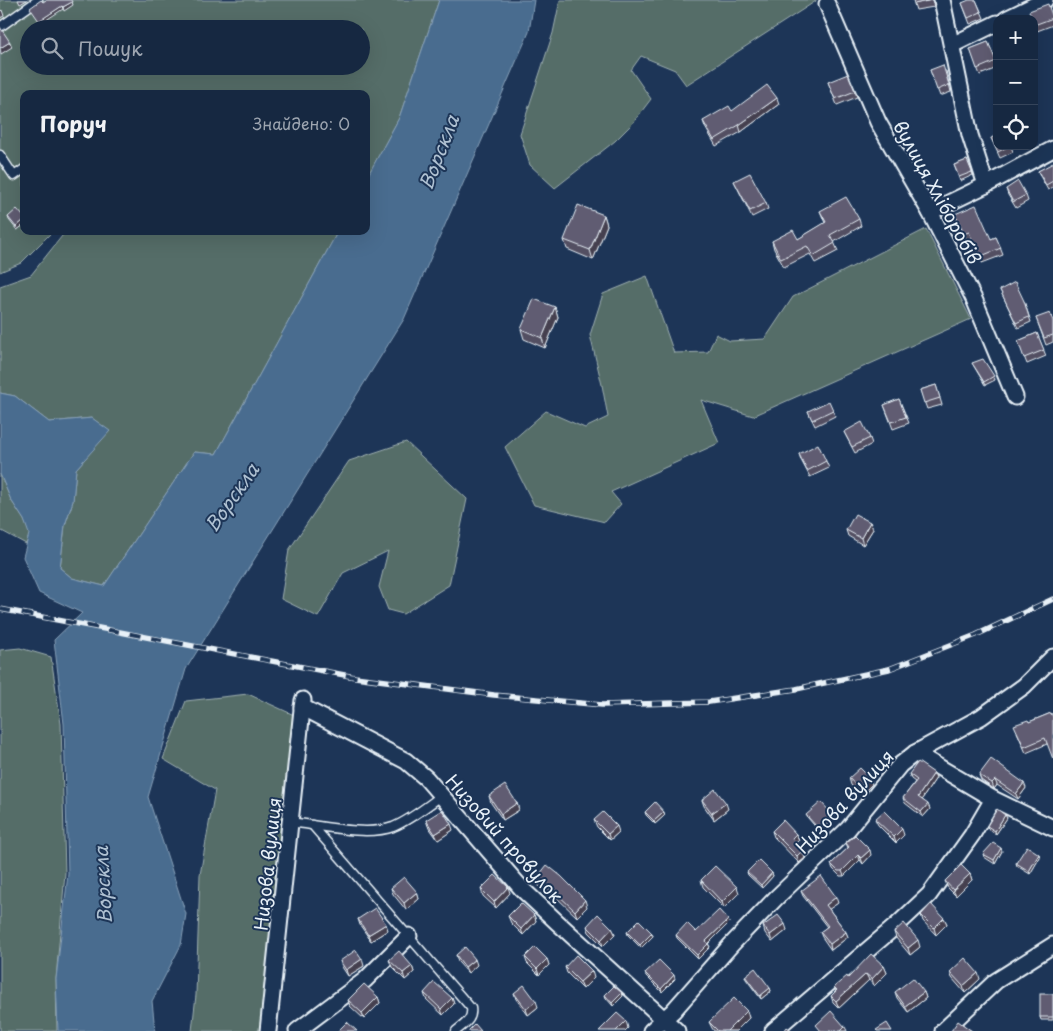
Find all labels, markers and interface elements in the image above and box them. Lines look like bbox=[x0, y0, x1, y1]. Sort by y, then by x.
map controls bbox=[993, 15, 1038, 150]
button: + bbox=[993, 15, 1038, 60]
search box bbox=[20, 20, 370, 75]
icon: search bbox=[38, 34, 66, 62]
text: Пошук bbox=[78, 34, 143, 62]
button: − bbox=[993, 60, 1038, 105]
button: locate bbox=[993, 105, 1038, 150]
text: Поруч bbox=[40, 107, 107, 139]
water label: Ворскла bbox=[411, 109, 465, 193]
text: Знайдено: 0 bbox=[253, 111, 350, 135]
street label: вулиця Хліборобів bbox=[887, 115, 989, 269]
water label: Ворскла bbox=[197, 456, 266, 537]
street label: Низова вулиця bbox=[789, 743, 899, 859]
street label: Низовий провулок bbox=[440, 768, 570, 909]
street label: Низова вулиця bbox=[247, 796, 287, 932]
water label: Ворскла bbox=[86, 844, 118, 925]

